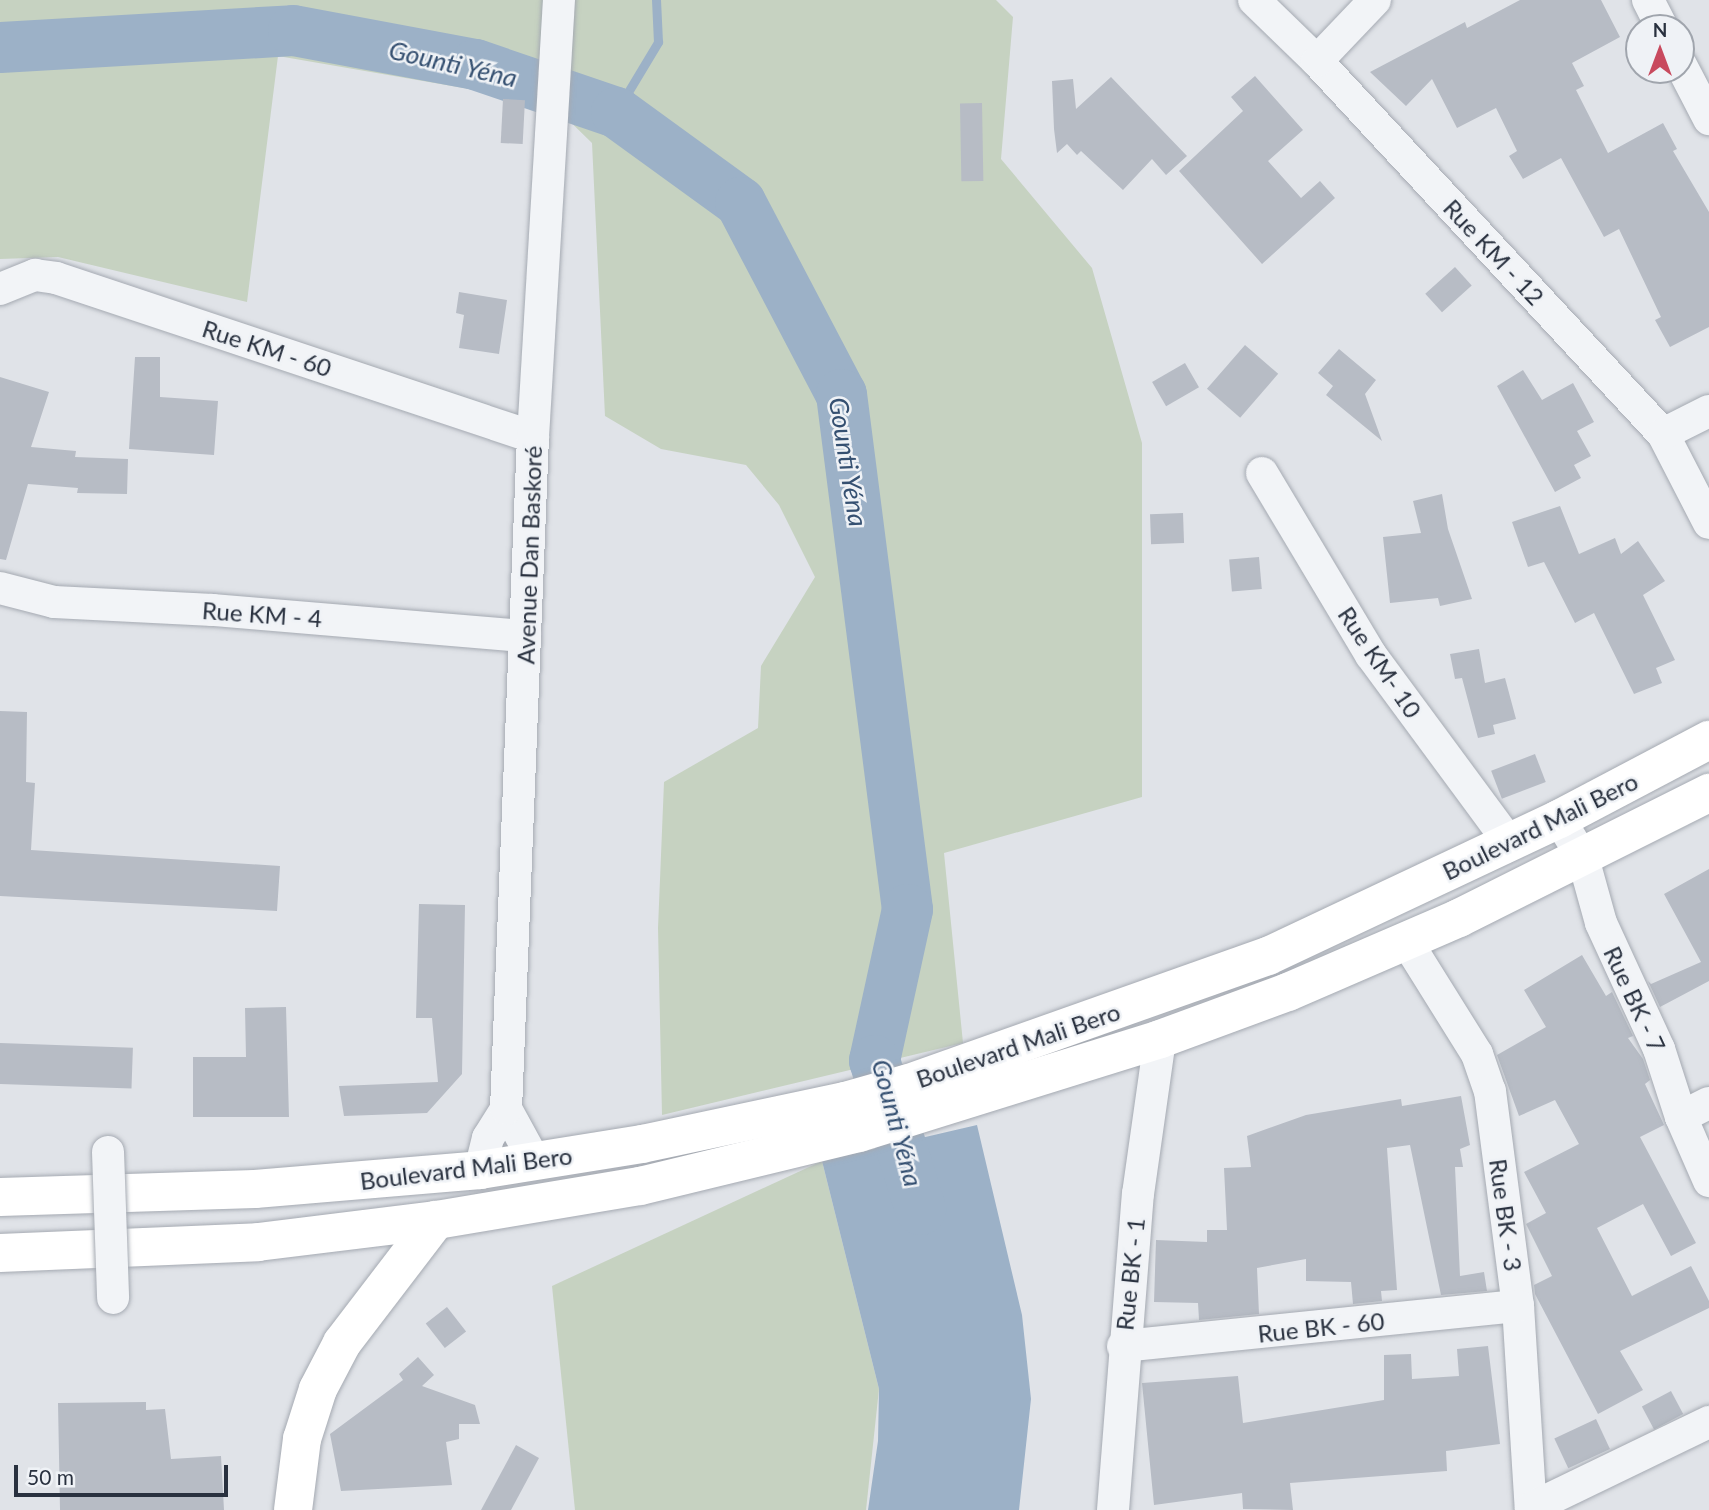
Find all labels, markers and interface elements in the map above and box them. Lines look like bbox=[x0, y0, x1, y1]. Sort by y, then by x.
north arrow bbox=[1625, 14, 1695, 84]
text: N bbox=[1653, 18, 1667, 41]
water label: Gounti Yéna bbox=[385, 34, 521, 94]
street label: Rue KM - 12 bbox=[1438, 193, 1550, 311]
street label: Rue KM - 60 bbox=[199, 314, 335, 382]
water label: Gounti Yéna bbox=[822, 395, 874, 529]
street label: Avenue Dan Baskoré bbox=[511, 445, 547, 665]
street label: Rue KM - 4 bbox=[201, 595, 323, 633]
street label: Rue KM- 10 bbox=[1332, 601, 1428, 723]
street label: Boulevard Mali Bero bbox=[1438, 766, 1642, 886]
street label: Rue BK - 7 bbox=[1598, 942, 1672, 1056]
street label: Boulevard Mali Bero bbox=[912, 997, 1124, 1093]
water label: Gounti Yéna bbox=[865, 1055, 929, 1191]
street label: Boulevard Mali Bero bbox=[358, 1141, 574, 1195]
street label: Rue BK - 3 bbox=[1484, 1157, 1528, 1273]
street label: Rue BK - 1 bbox=[1110, 1216, 1150, 1332]
street label: Rue BK - 60 bbox=[1256, 1306, 1386, 1348]
scale bar bbox=[18, 1450, 231, 1494]
text: 50 m bbox=[27, 1464, 74, 1489]

